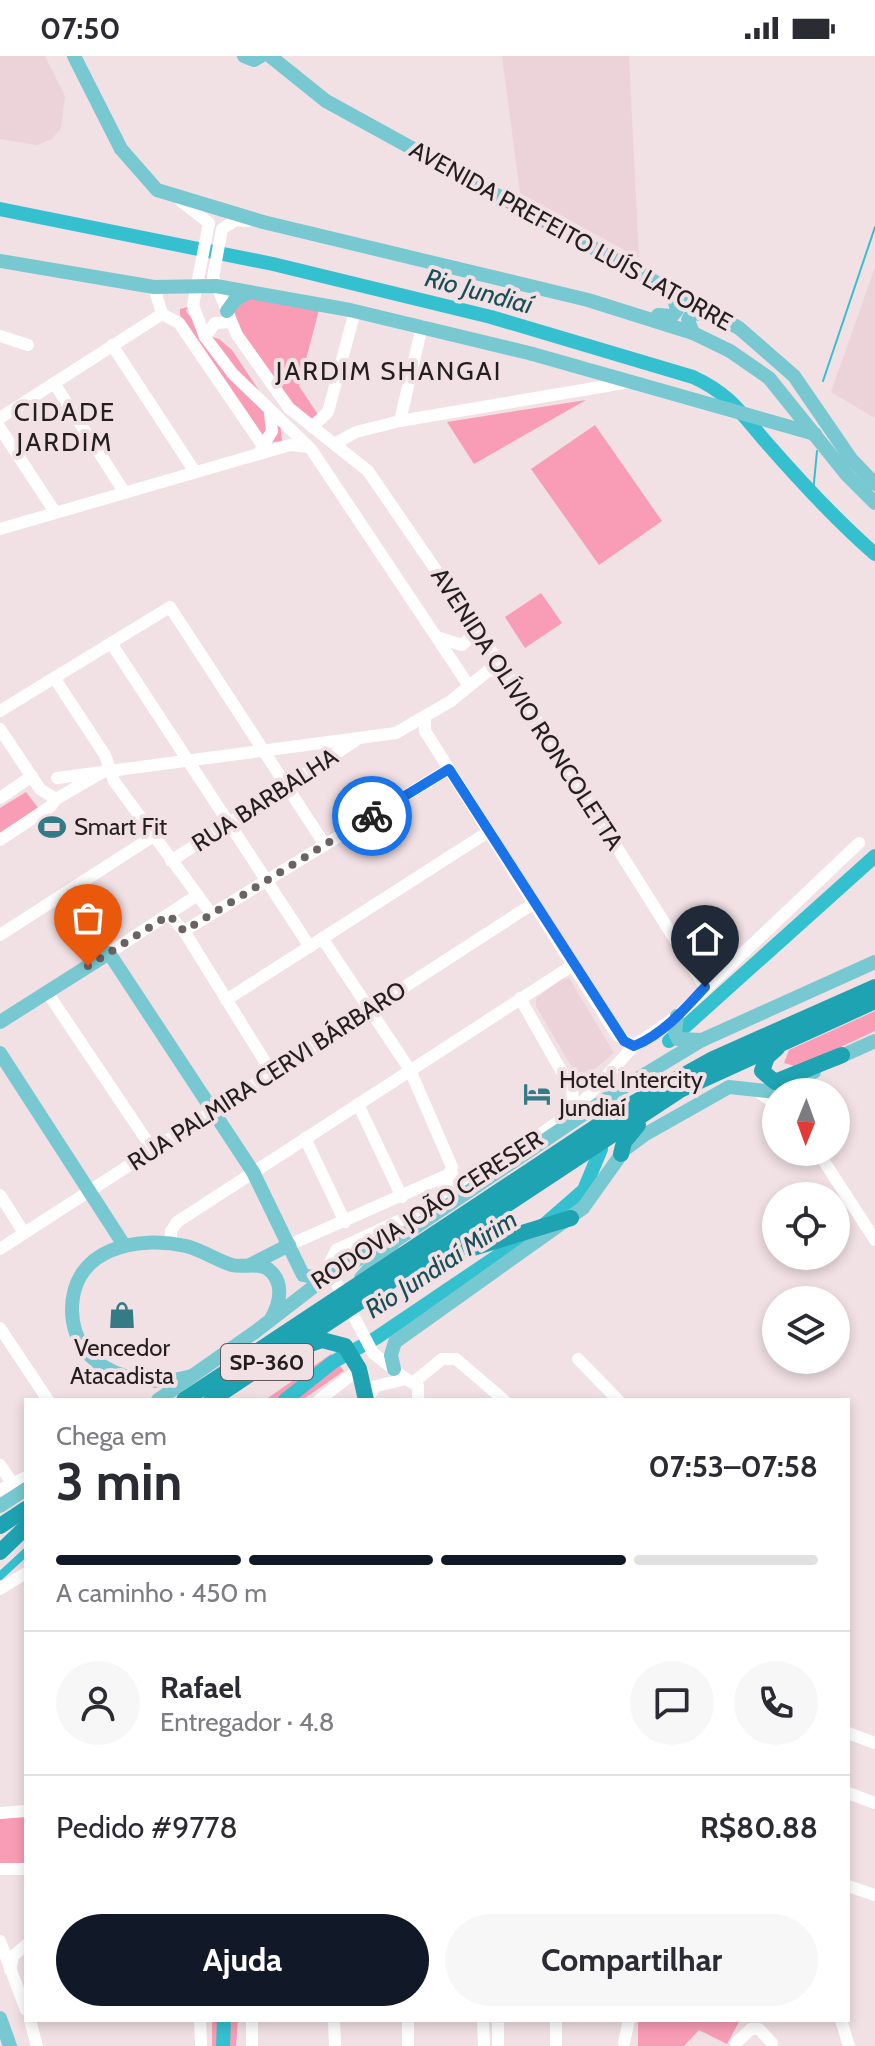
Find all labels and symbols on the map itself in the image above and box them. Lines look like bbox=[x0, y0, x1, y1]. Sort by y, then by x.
street label: AVENIDA PREFEITO LUÍS LATORRE bbox=[405, 135, 738, 337]
water label: Rio Jundiaí bbox=[422, 261, 539, 321]
district label: JARDIM SHANGAI bbox=[275, 355, 502, 387]
district label: CIDADE JARDIM bbox=[14, 396, 116, 458]
street label: AVENIDA OLÍVIO RONCOLETTA bbox=[425, 562, 630, 855]
street label: RUA BARBALHA bbox=[186, 742, 343, 858]
courier bbox=[332, 776, 412, 856]
sports icon: Smart Fit bbox=[37, 812, 67, 842]
place label: Smart Fit bbox=[74, 812, 167, 841]
pin bbox=[54, 884, 122, 966]
pin bbox=[671, 905, 739, 987]
street label: RUA PALMIRA CERVI BÁRBARO bbox=[122, 975, 411, 1176]
place label: Hotel Intercity Jundiaí bbox=[558, 1065, 703, 1122]
north arrow bbox=[762, 1078, 850, 1166]
hotel icon: Hotel Intercity Jundiaí bbox=[522, 1079, 552, 1109]
street label: RODOVIA JOÃO CERESER bbox=[306, 1124, 548, 1295]
water label: Rio Jundiaí Mirim bbox=[359, 1203, 523, 1325]
shop icon: Vencedor Atacadista bbox=[107, 1300, 137, 1330]
place label: Vencedor Atacadista bbox=[70, 1333, 175, 1390]
road number: SP-360 bbox=[221, 1344, 313, 1380]

